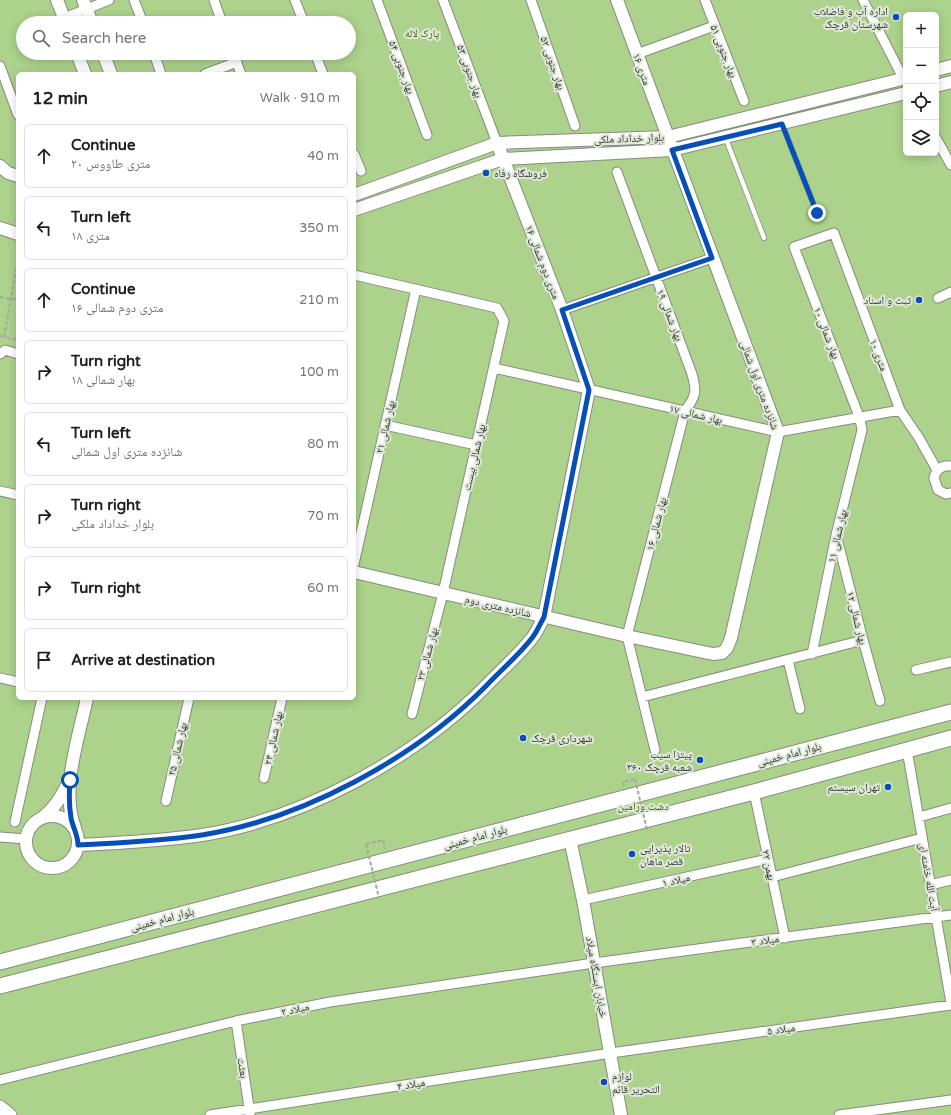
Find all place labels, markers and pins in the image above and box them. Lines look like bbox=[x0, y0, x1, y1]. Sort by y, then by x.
place label: اداره آب و فاضلاب شهرستان قرچک bbox=[813, 5, 888, 31]
marker: اداره آب و فاضلاب شهرستان قرچک bbox=[891, 12, 901, 22]
place label: فروشگاه رفاه bbox=[494, 167, 547, 180]
marker: فروشگاه رفاه bbox=[481, 168, 491, 178]
place label: ثبت و اسناد bbox=[864, 294, 911, 307]
marker: ثبت و اسناد bbox=[914, 295, 924, 305]
place label: شهرداری قرچک bbox=[531, 732, 593, 745]
marker: شهرداری قرچک bbox=[518, 733, 528, 743]
place label: پیتزا سیب ۳۶۰ شعبه قرچک bbox=[627, 748, 692, 774]
marker: پیتزا سیب ۳۶۰ شعبه قرچک bbox=[695, 755, 705, 765]
place label: تهران سیستم bbox=[827, 781, 881, 795]
marker: تهران سیستم bbox=[883, 782, 893, 792]
place label: تالار پذیرایی قصر ماهان bbox=[640, 842, 691, 868]
marker: تالار پذیرایی قصر ماهان bbox=[627, 849, 637, 859]
place label: لوازم التحریر قائم bbox=[612, 1070, 660, 1097]
marker: لوازم التحریر قائم bbox=[599, 1077, 609, 1087]

